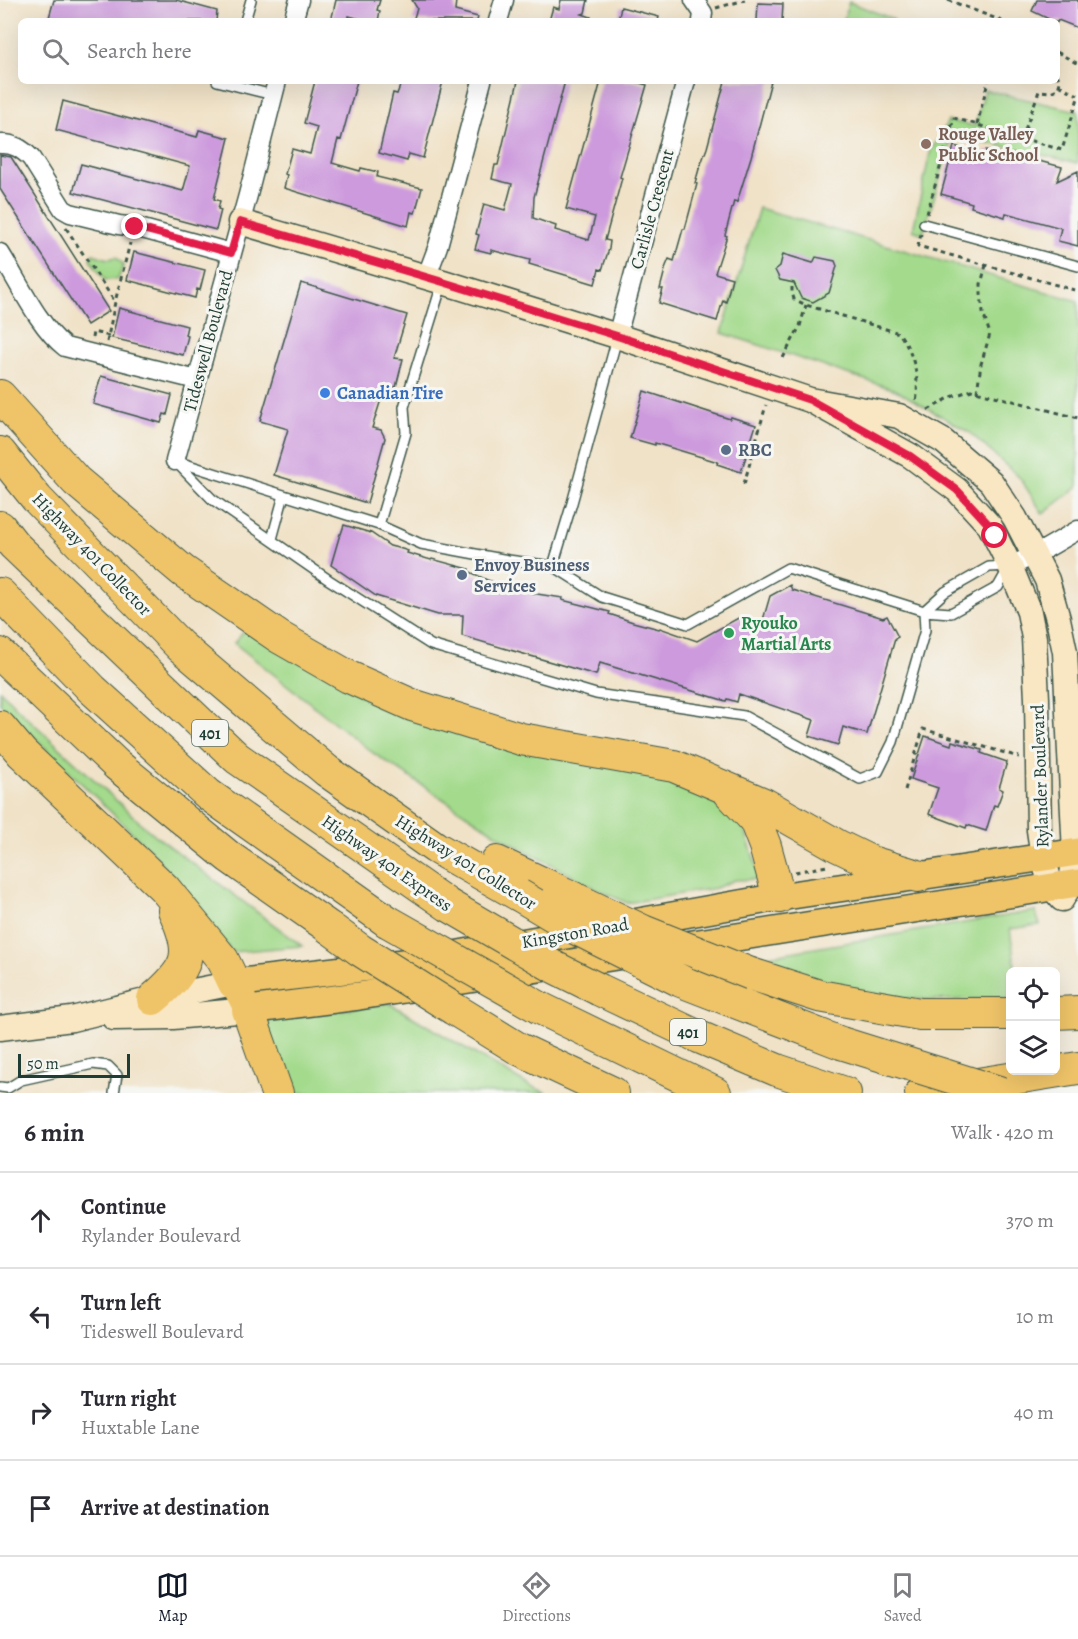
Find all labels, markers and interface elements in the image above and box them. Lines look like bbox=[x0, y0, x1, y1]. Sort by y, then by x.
search box bbox=[18, 18, 1060, 84]
icon: search bbox=[39, 35, 72, 68]
text: Search here bbox=[87, 36, 192, 66]
place label: Rouge Valley Public School bbox=[938, 122, 1039, 167]
marker: Rouge Valley Public School bbox=[919, 137, 933, 151]
street label: Carlisle Crescent bbox=[624, 146, 680, 272]
route end bbox=[121, 213, 147, 239]
street label: Tideswell Boulevard bbox=[177, 267, 239, 415]
place label: Canadian Tire bbox=[337, 381, 443, 405]
marker: Canadian Tire bbox=[318, 386, 332, 400]
place label: RBC bbox=[738, 438, 772, 462]
marker: RBC bbox=[719, 443, 733, 457]
street label: Highway 401 Collector bbox=[27, 487, 157, 621]
route start bbox=[981, 522, 1007, 548]
place label: Envoy Business Services bbox=[474, 553, 590, 598]
marker: Envoy Business Services bbox=[455, 568, 469, 582]
place label: Ryouko Martial Arts bbox=[741, 611, 831, 656]
marker: Ryouko Martial Arts bbox=[722, 626, 736, 640]
street label: Rylander Boulevard bbox=[1025, 703, 1055, 848]
road number: 401 bbox=[192, 720, 228, 746]
street label: Highway 401 Express bbox=[317, 809, 457, 917]
street label: Highway 401 Collector bbox=[391, 809, 541, 915]
street label: Kingston Road bbox=[520, 912, 631, 954]
map controls bbox=[1006, 967, 1060, 1075]
button: locate bbox=[1006, 967, 1060, 1021]
road number: 401 bbox=[670, 1019, 706, 1045]
button: layers bbox=[1006, 1021, 1060, 1075]
scale bar bbox=[18, 1051, 130, 1078]
text: 50 m bbox=[27, 1053, 59, 1075]
text: 6 min bbox=[24, 1115, 85, 1150]
text: Walk · 420 m bbox=[951, 1119, 1054, 1146]
text: Continue bbox=[81, 1192, 166, 1222]
icon: ahead bbox=[24, 1204, 57, 1237]
text: 370 m bbox=[1006, 1207, 1054, 1234]
text: Rylander Boulevard bbox=[81, 1222, 241, 1249]
text: Turn left bbox=[81, 1288, 161, 1318]
icon: left bbox=[24, 1300, 57, 1333]
text: 10 m bbox=[1016, 1303, 1054, 1330]
text: Tideswell Boulevard bbox=[81, 1318, 244, 1345]
text: Turn right bbox=[81, 1384, 177, 1414]
icon: right bbox=[24, 1396, 57, 1429]
text: 40 m bbox=[1014, 1399, 1054, 1426]
text: Huxtable Lane bbox=[81, 1414, 200, 1441]
icon: arrive bbox=[24, 1492, 57, 1525]
text: Arrive at destination bbox=[81, 1493, 270, 1523]
tab: Map bbox=[156, 1569, 189, 1627]
tab: Directions bbox=[502, 1569, 571, 1627]
tab: Saved bbox=[884, 1569, 922, 1627]

